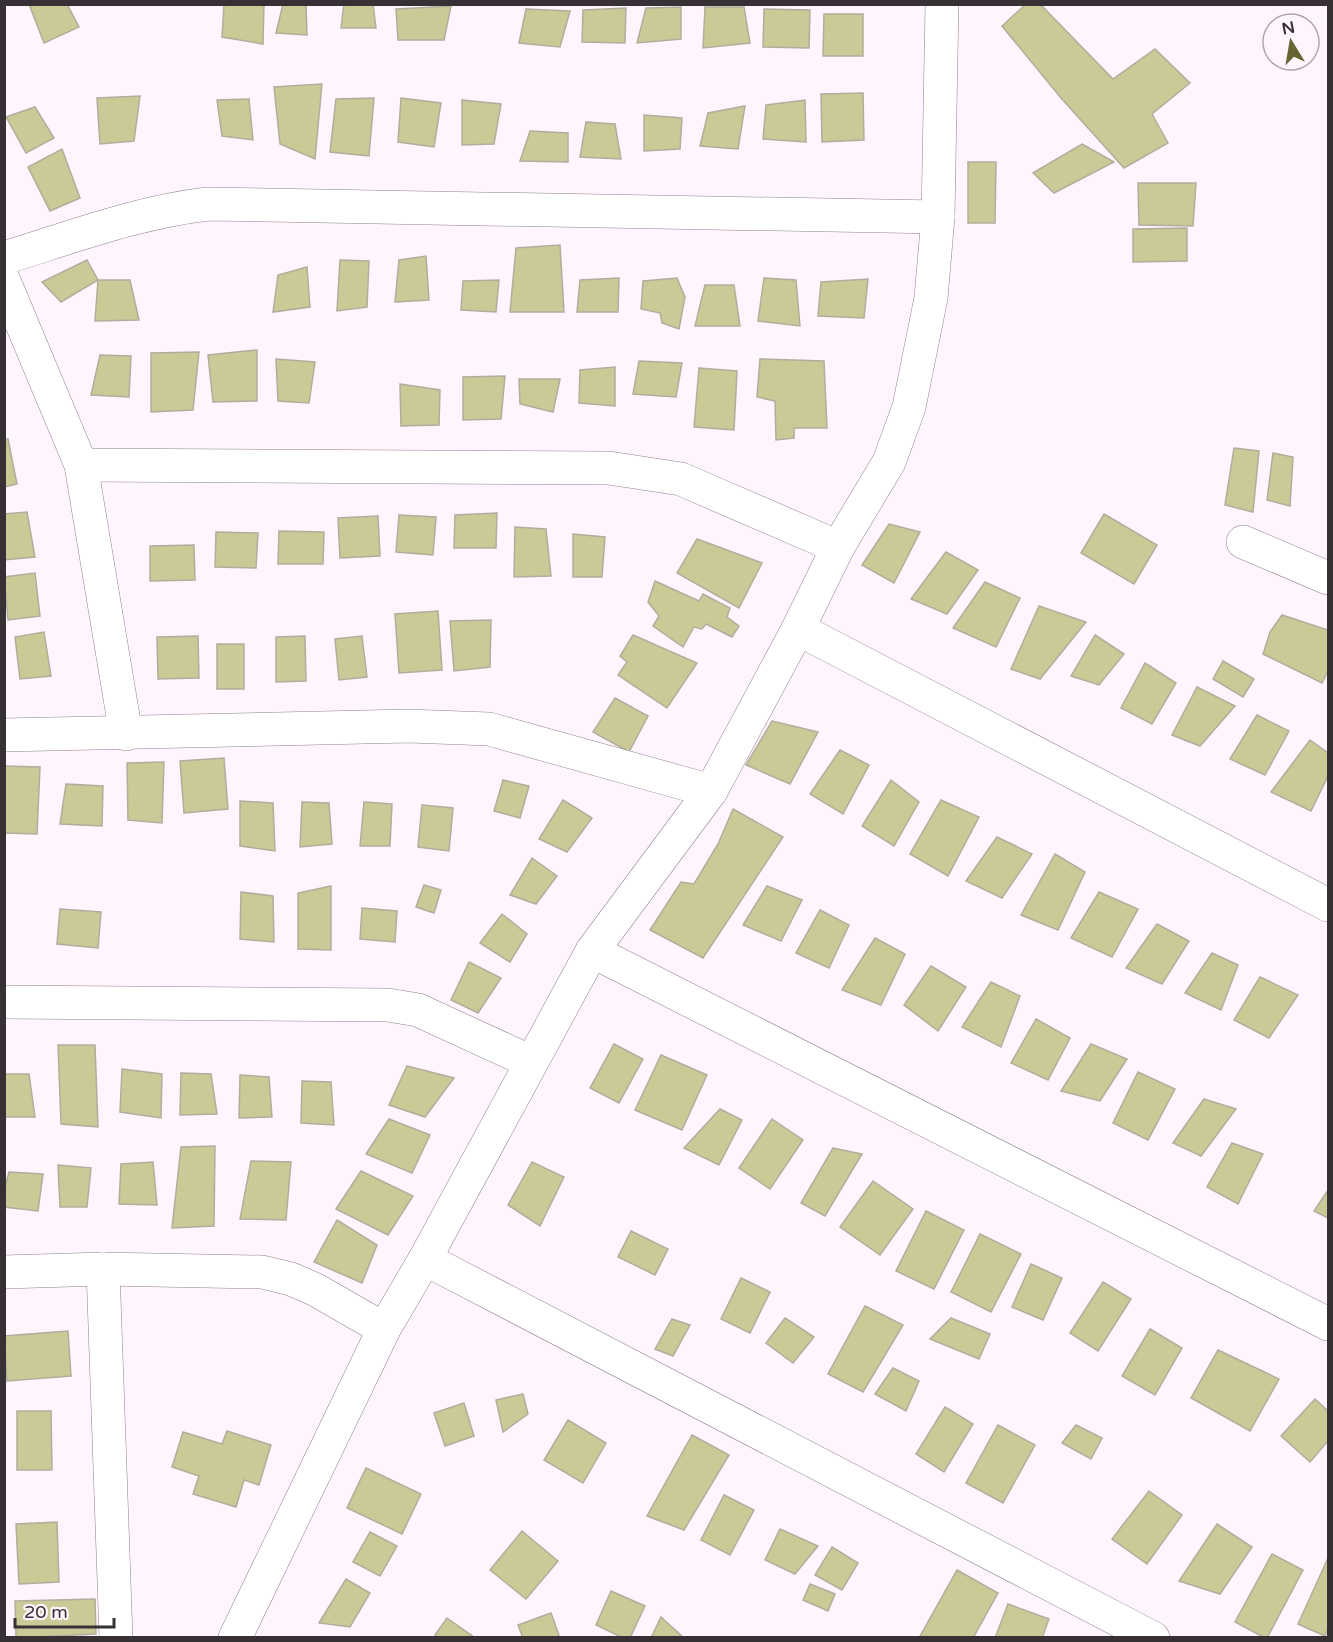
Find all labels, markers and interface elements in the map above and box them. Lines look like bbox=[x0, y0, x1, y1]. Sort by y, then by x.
north arrow bbox=[1261, 12, 1321, 72]
text: N bbox=[1280, 17, 1297, 39]
scale bar bbox=[15, 1591, 114, 1629]
text: 20 m bbox=[24, 1601, 68, 1623]

